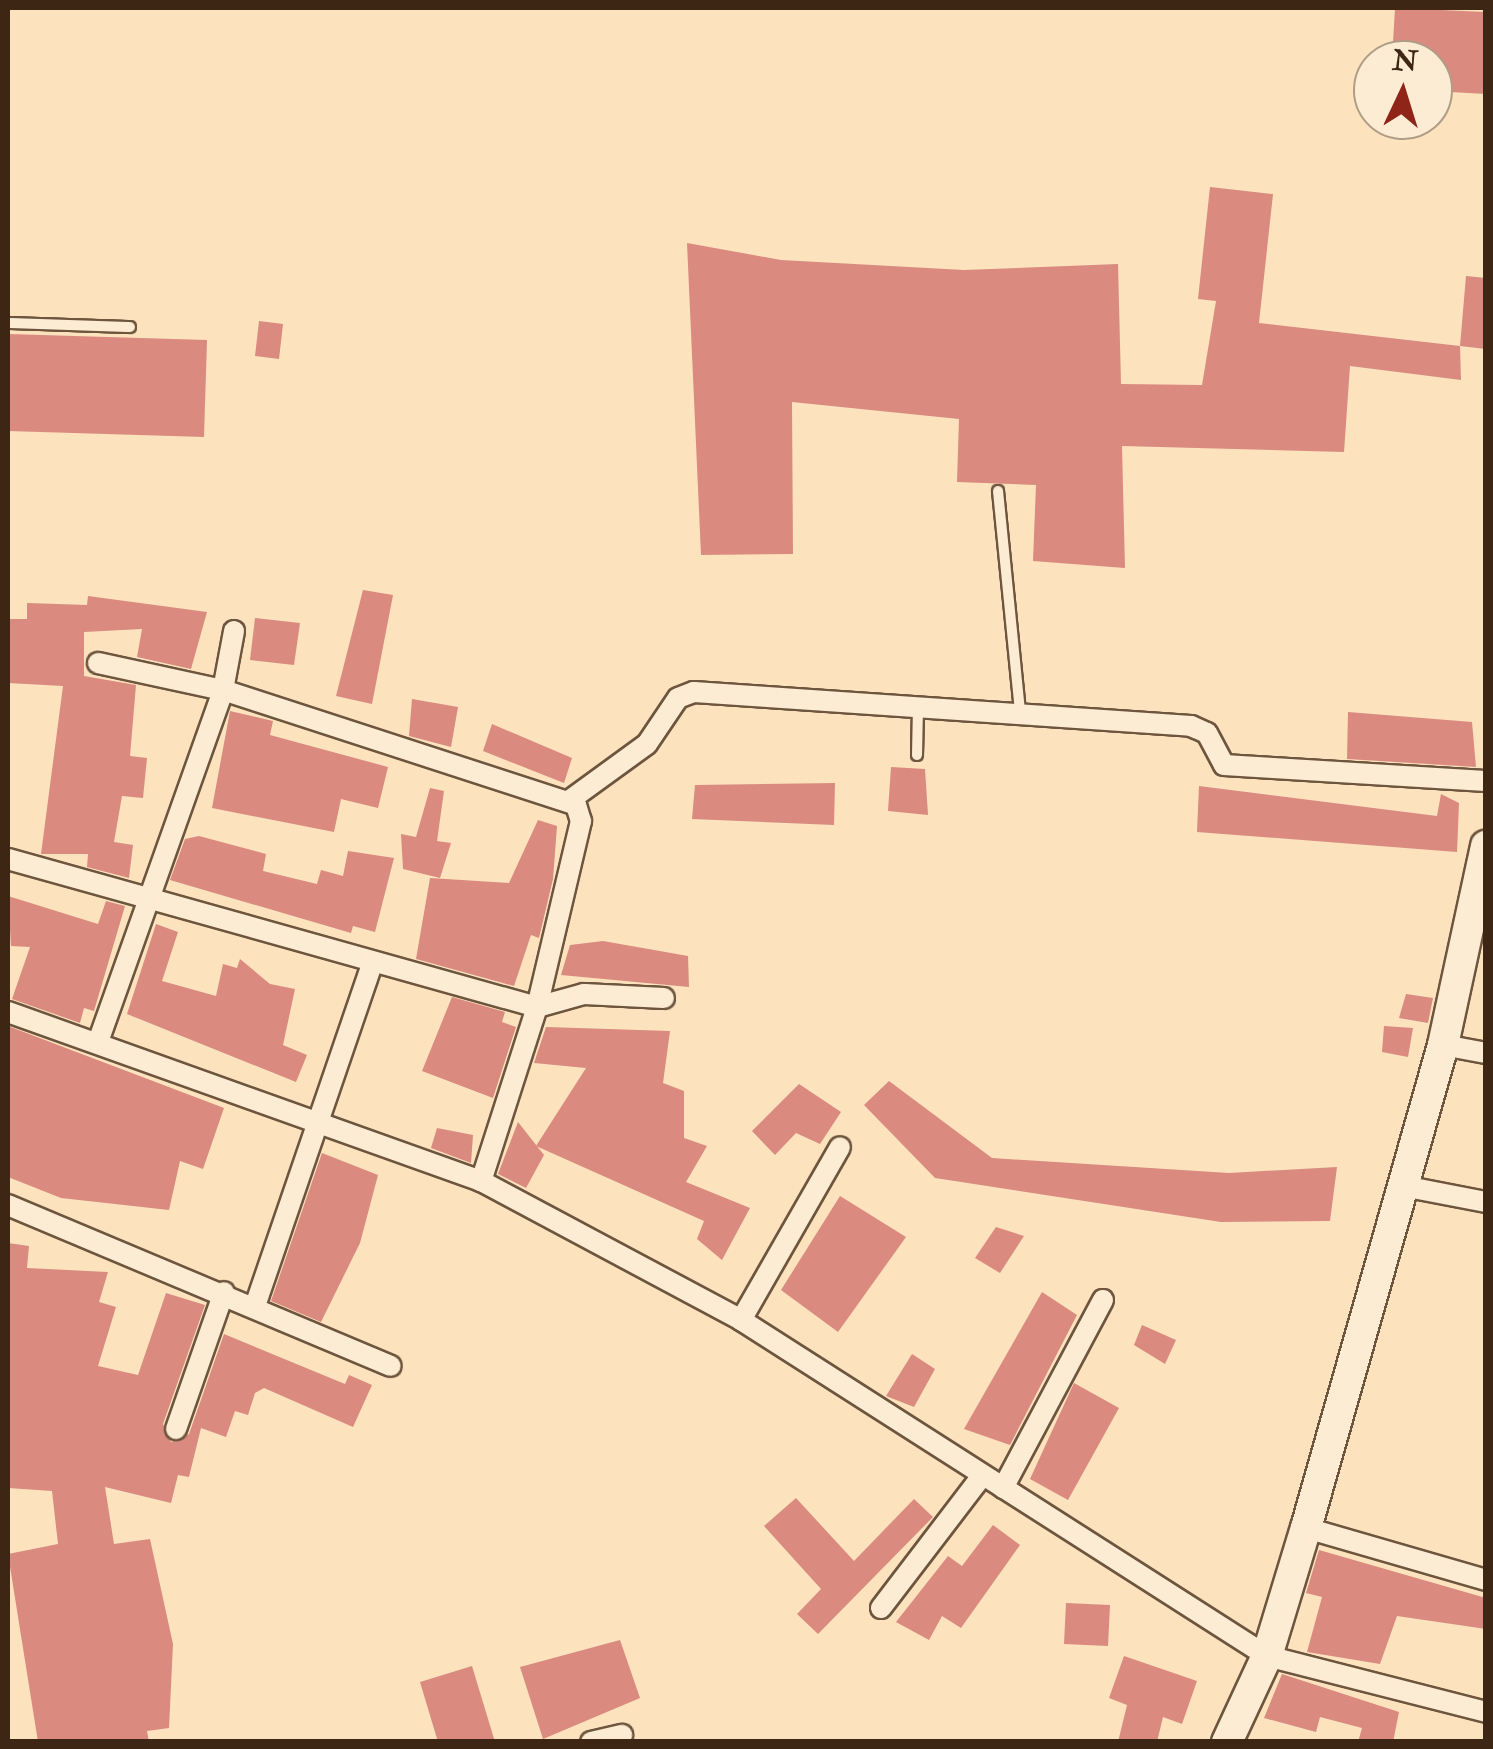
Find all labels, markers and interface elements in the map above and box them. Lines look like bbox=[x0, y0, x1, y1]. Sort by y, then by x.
north arrow bbox=[1353, 40, 1453, 140]
text: N bbox=[1391, 43, 1419, 80]

